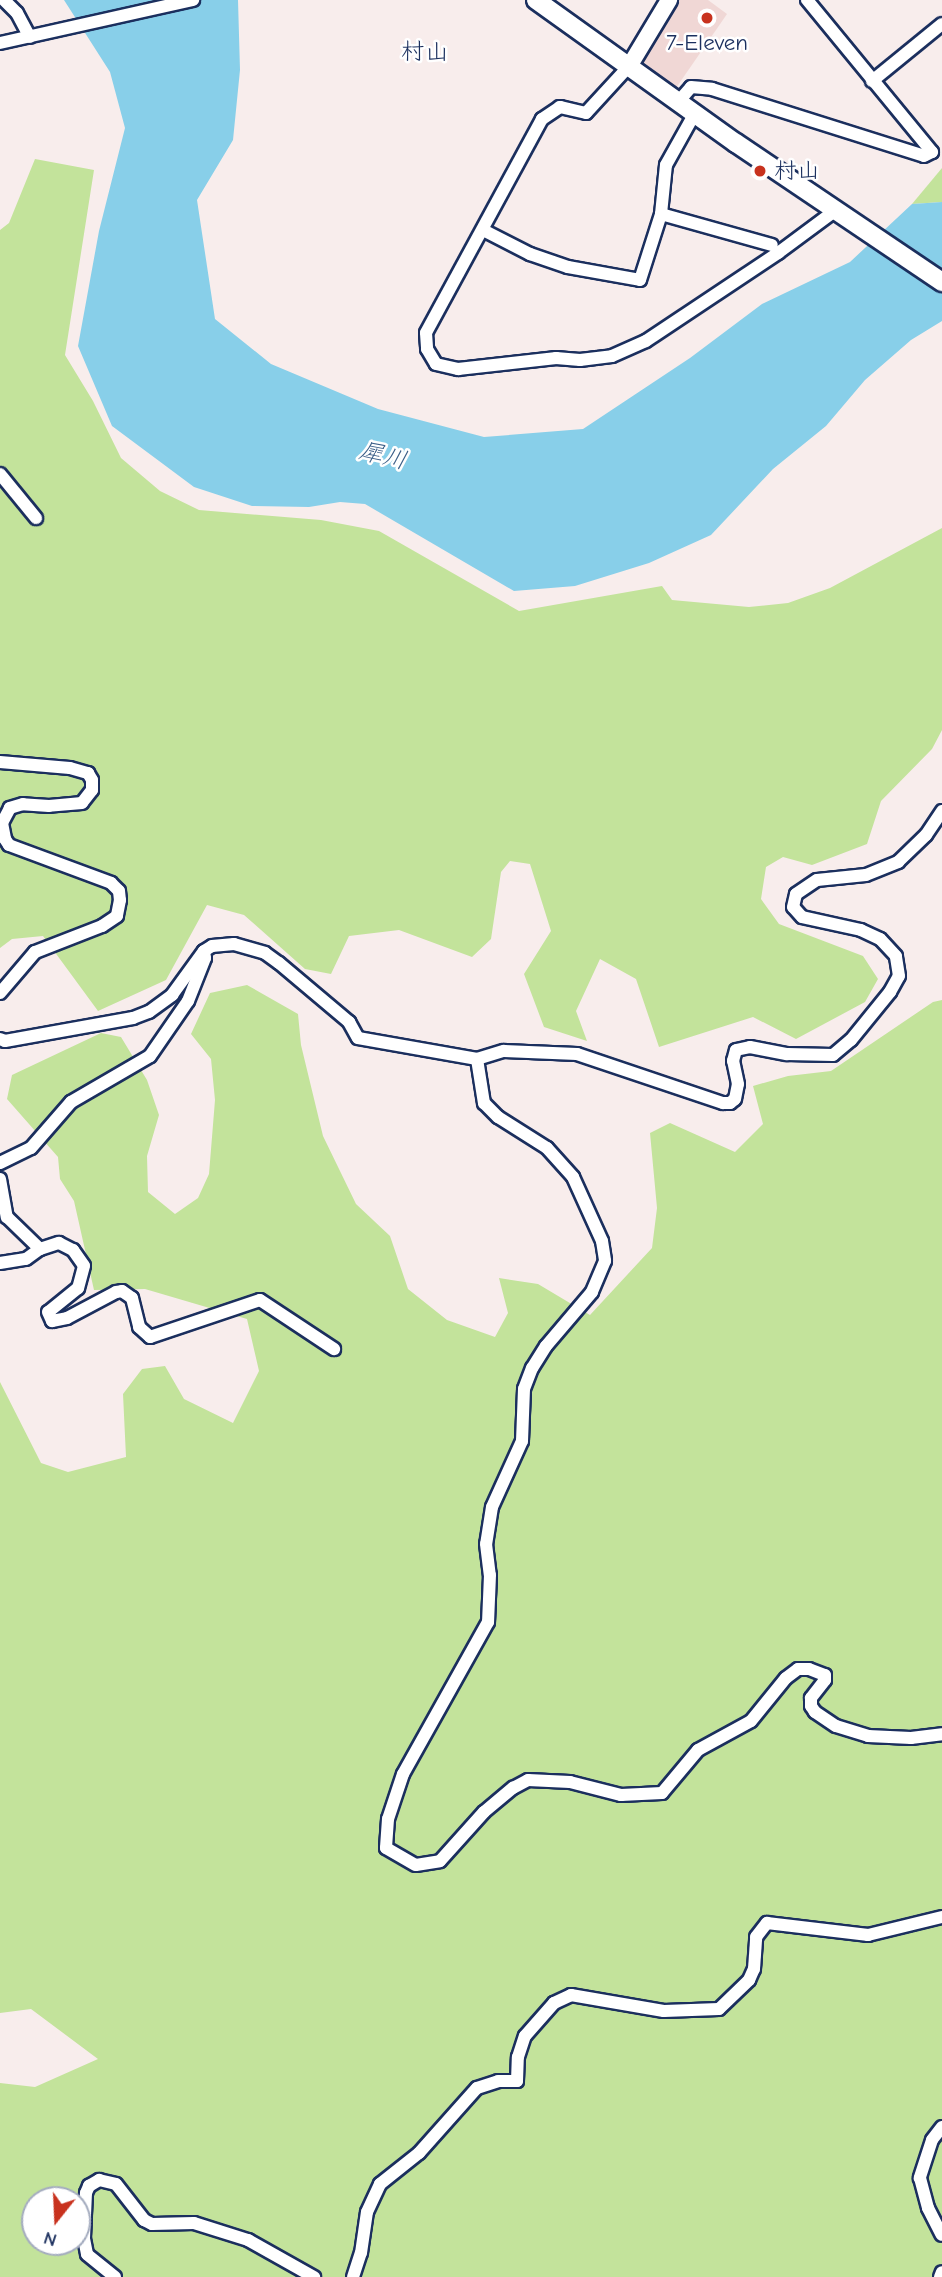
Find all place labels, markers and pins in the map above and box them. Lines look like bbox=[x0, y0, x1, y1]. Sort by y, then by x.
marker: 7-Eleven bbox=[699, 10, 715, 26]
place label: 7-Eleven bbox=[666, 29, 748, 57]
place label: 村山 bbox=[774, 157, 820, 185]
marker: 村山 bbox=[752, 163, 768, 179]

